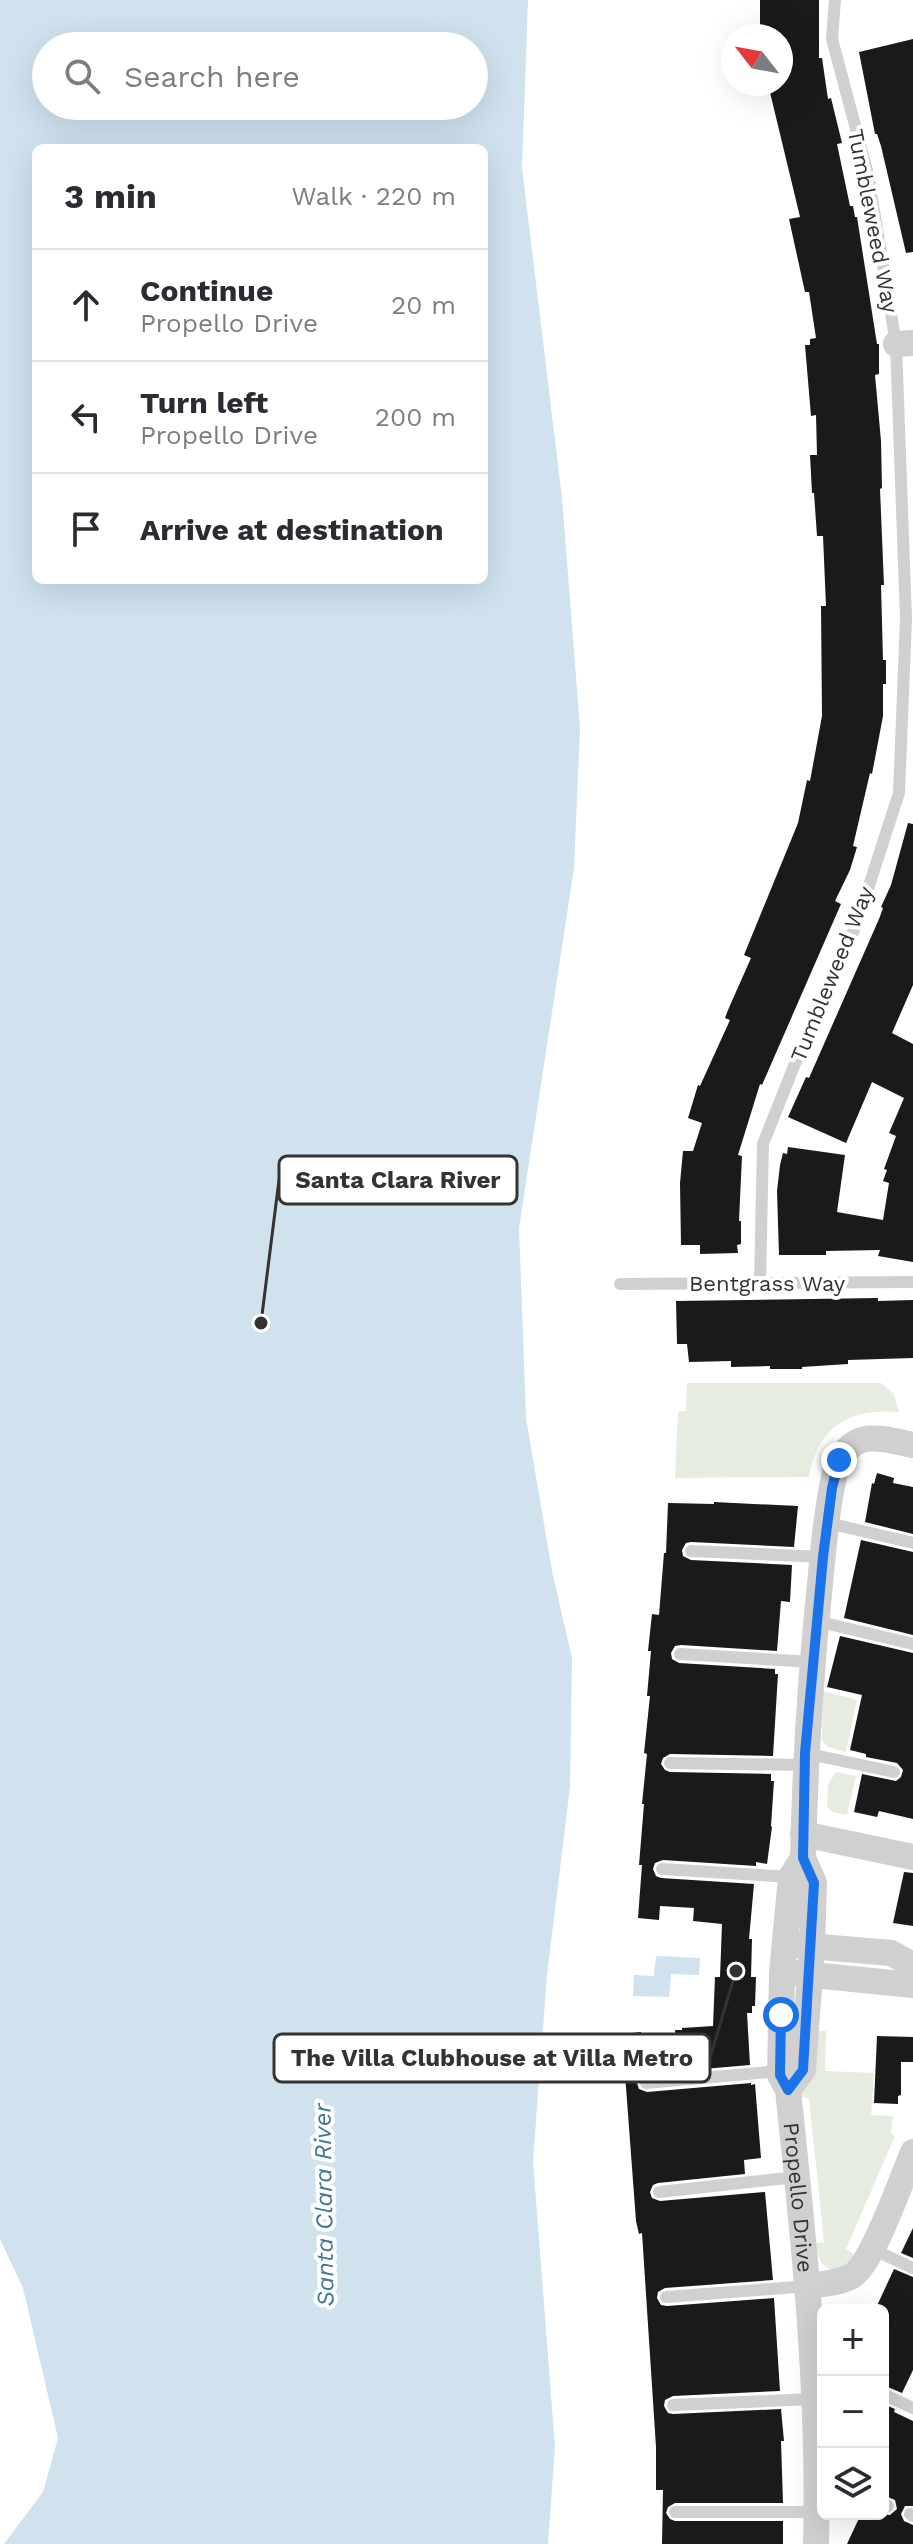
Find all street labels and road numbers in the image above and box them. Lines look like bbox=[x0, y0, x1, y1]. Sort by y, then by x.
street label: Tumbleweed Way bbox=[843, 127, 903, 316]
street label: Tumbleweed Way bbox=[785, 882, 879, 1065]
street label: Bentgrass Way bbox=[689, 1271, 846, 1296]
street label: Propello Drive bbox=[779, 2121, 818, 2274]

